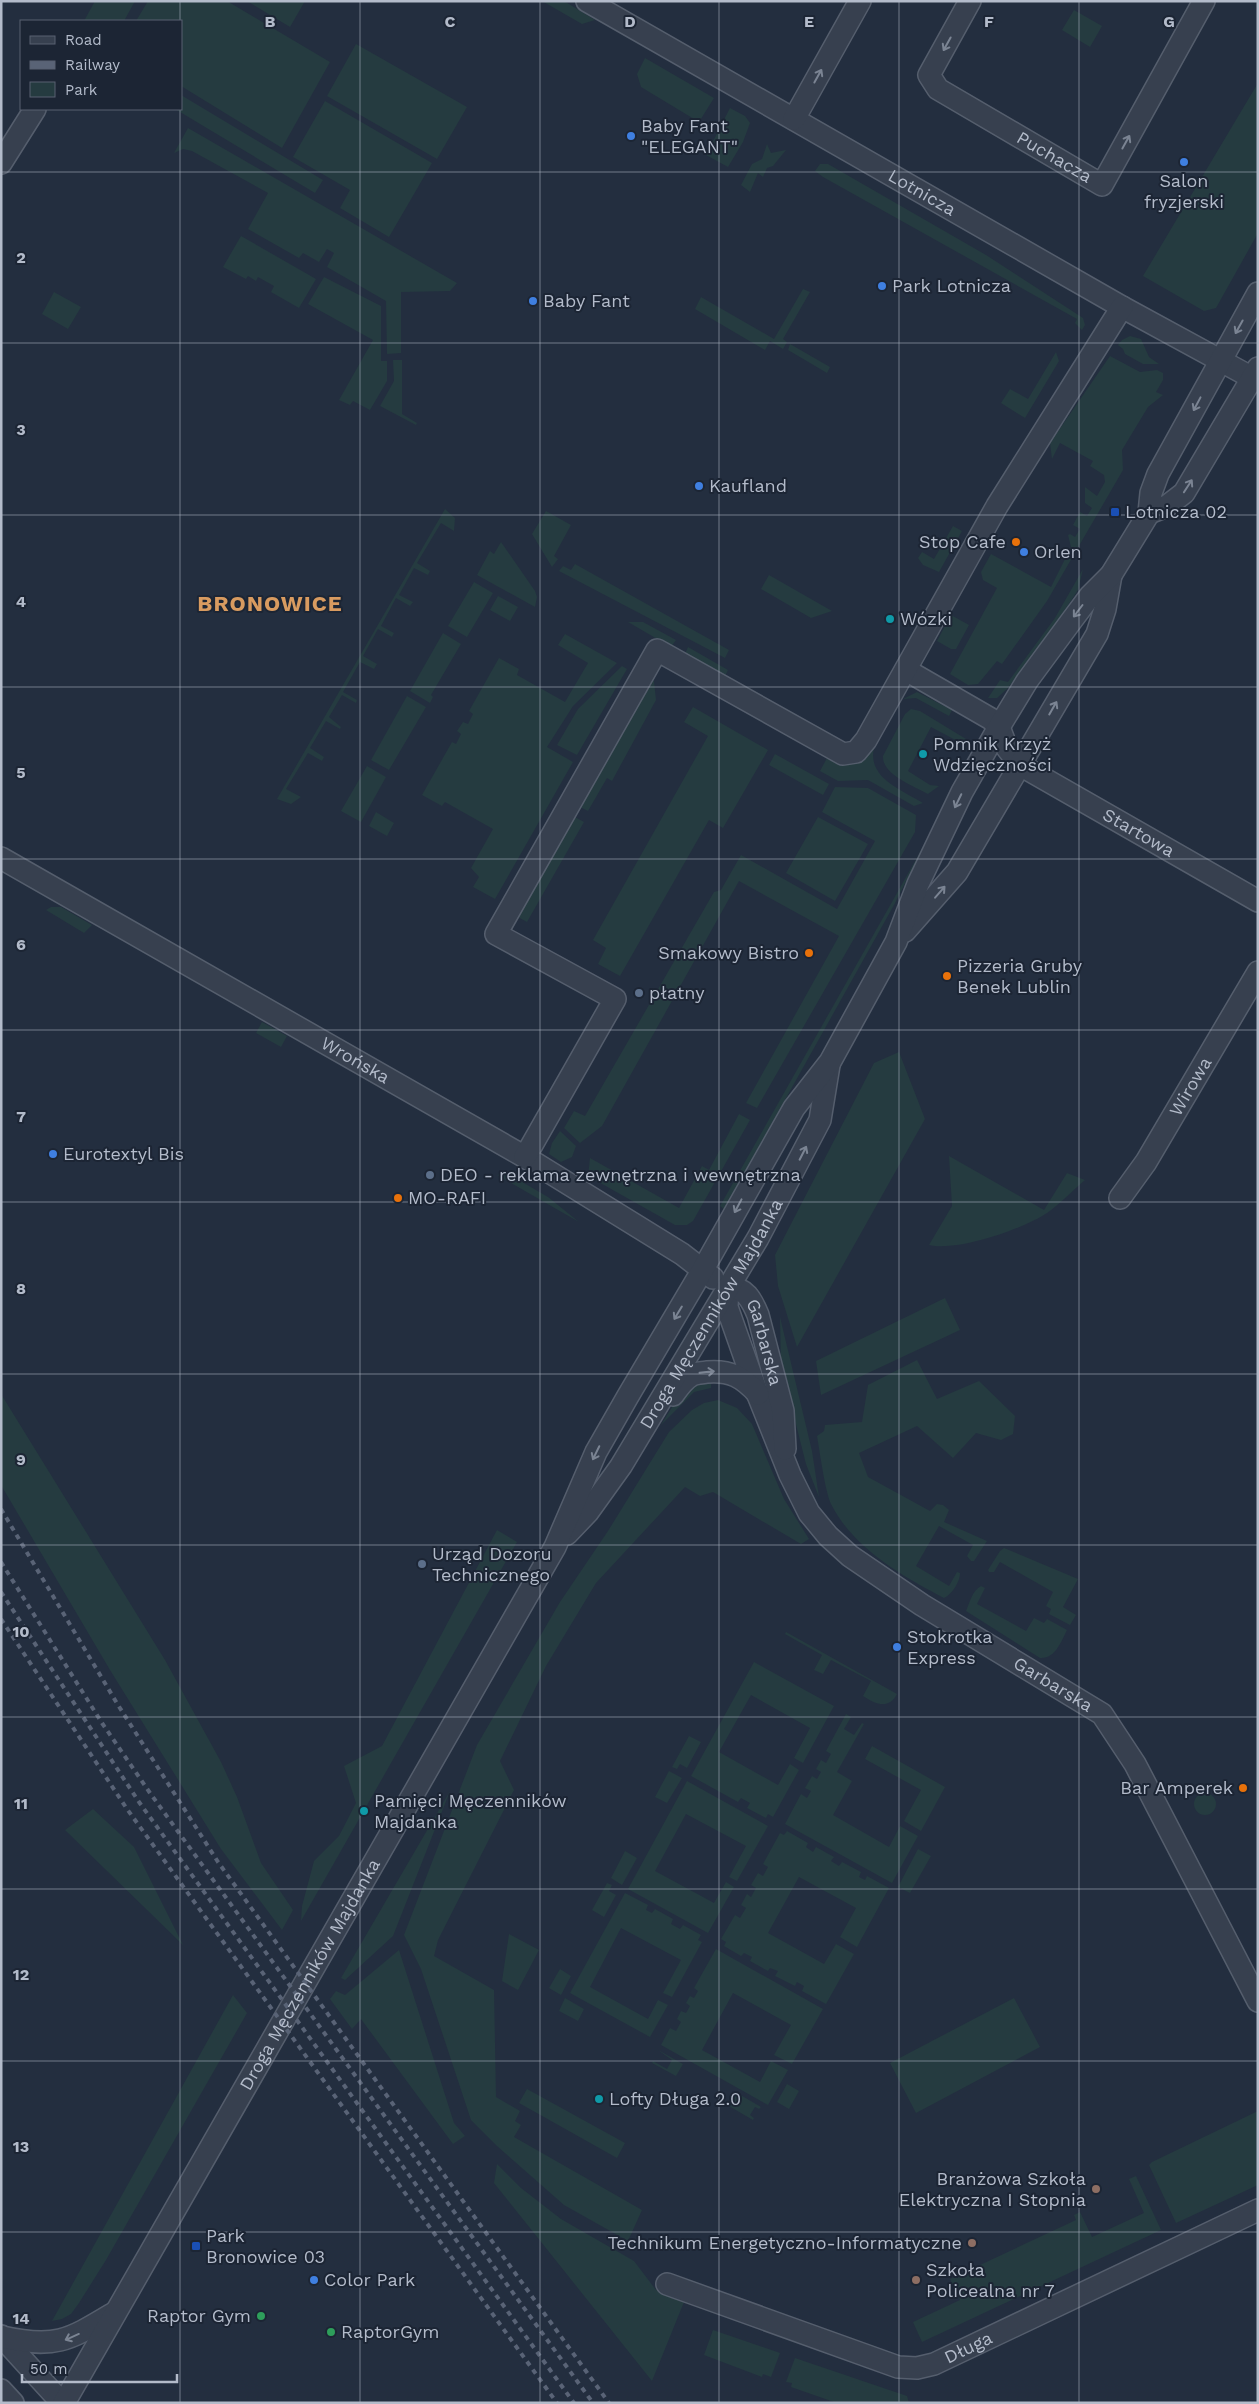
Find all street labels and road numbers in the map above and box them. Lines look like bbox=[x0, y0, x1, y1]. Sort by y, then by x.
street label: Puchacza bbox=[1013, 127, 1096, 187]
street label: Lotnicza bbox=[885, 165, 960, 220]
street label: Startowa bbox=[1099, 804, 1179, 861]
street label: Wrońska bbox=[318, 1032, 394, 1088]
street label: Wirowa bbox=[1165, 1053, 1216, 1120]
street label: Droga Męczenników Majdanka bbox=[635, 1195, 787, 1432]
street label: Garbarska bbox=[742, 1295, 787, 1388]
street label: Garbarska bbox=[1010, 1652, 1097, 1716]
street label: Droga Męczenników Majdanka bbox=[235, 1855, 384, 2094]
street label: Długa bbox=[941, 2327, 995, 2368]

